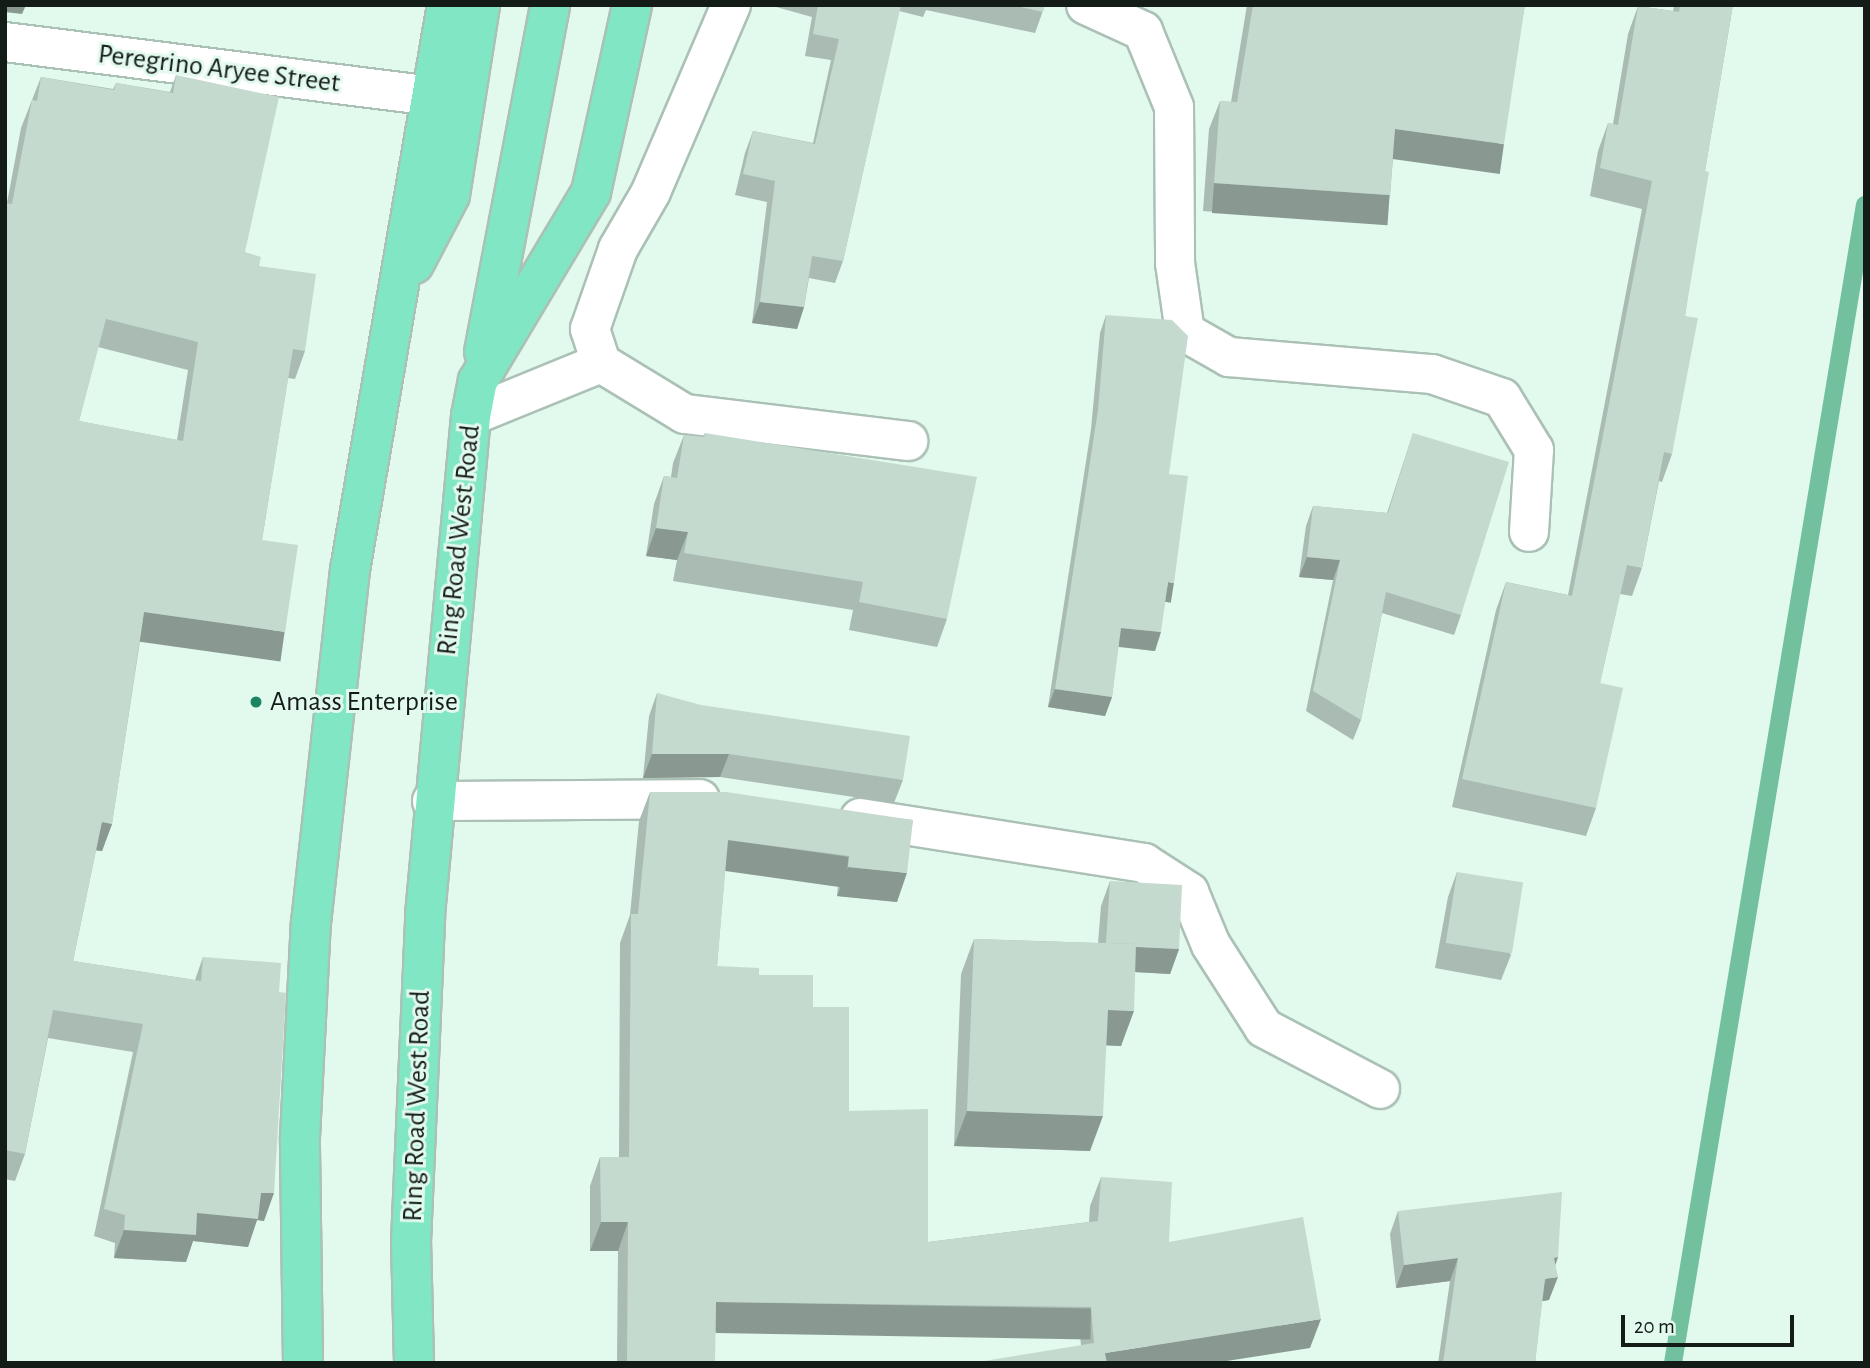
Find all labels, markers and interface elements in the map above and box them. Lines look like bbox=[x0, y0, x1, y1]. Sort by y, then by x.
street label: Peregrino Aryee Street bbox=[96, 37, 342, 101]
street label: Ring Road West Road bbox=[430, 423, 488, 657]
place label: Amass Enterprise bbox=[270, 685, 458, 719]
marker: Amass Enterprise bbox=[248, 694, 264, 710]
street label: Ring Road West Road bbox=[396, 990, 438, 1222]
scale bar bbox=[1625, 1302, 1798, 1346]
text: 20 m bbox=[1634, 1316, 1675, 1337]

